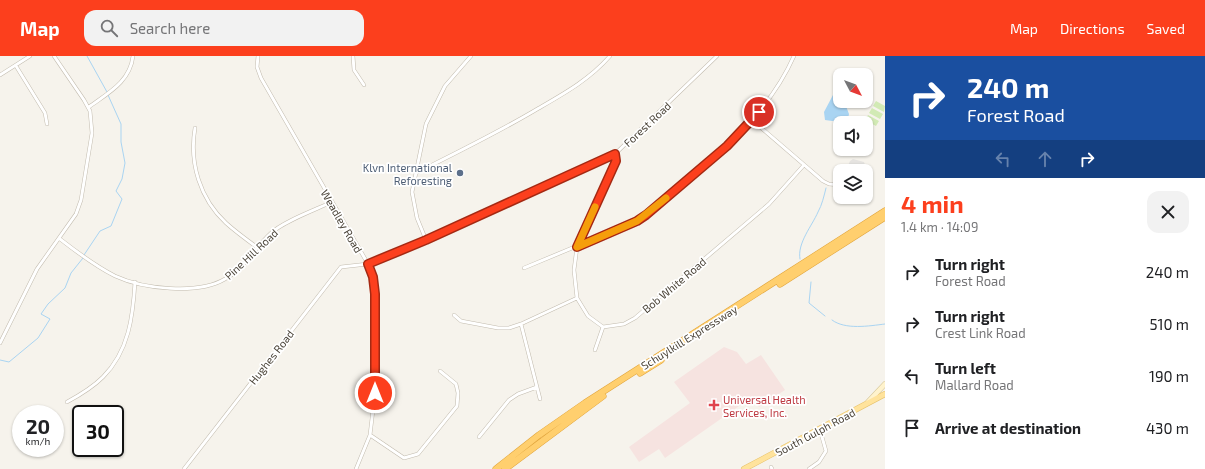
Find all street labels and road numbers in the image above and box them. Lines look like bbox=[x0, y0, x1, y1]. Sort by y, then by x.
street label: Forest Road bbox=[621, 99, 673, 149]
street label: Weadley Road bbox=[319, 187, 365, 255]
street label: Pine Hill Road bbox=[222, 226, 280, 282]
street label: Bob White Road bbox=[640, 255, 708, 315]
street label: Schuylkill Expressway bbox=[639, 302, 740, 372]
street label: Hughes Road bbox=[246, 327, 296, 387]
street label: South Gulph Road bbox=[773, 405, 857, 459]

